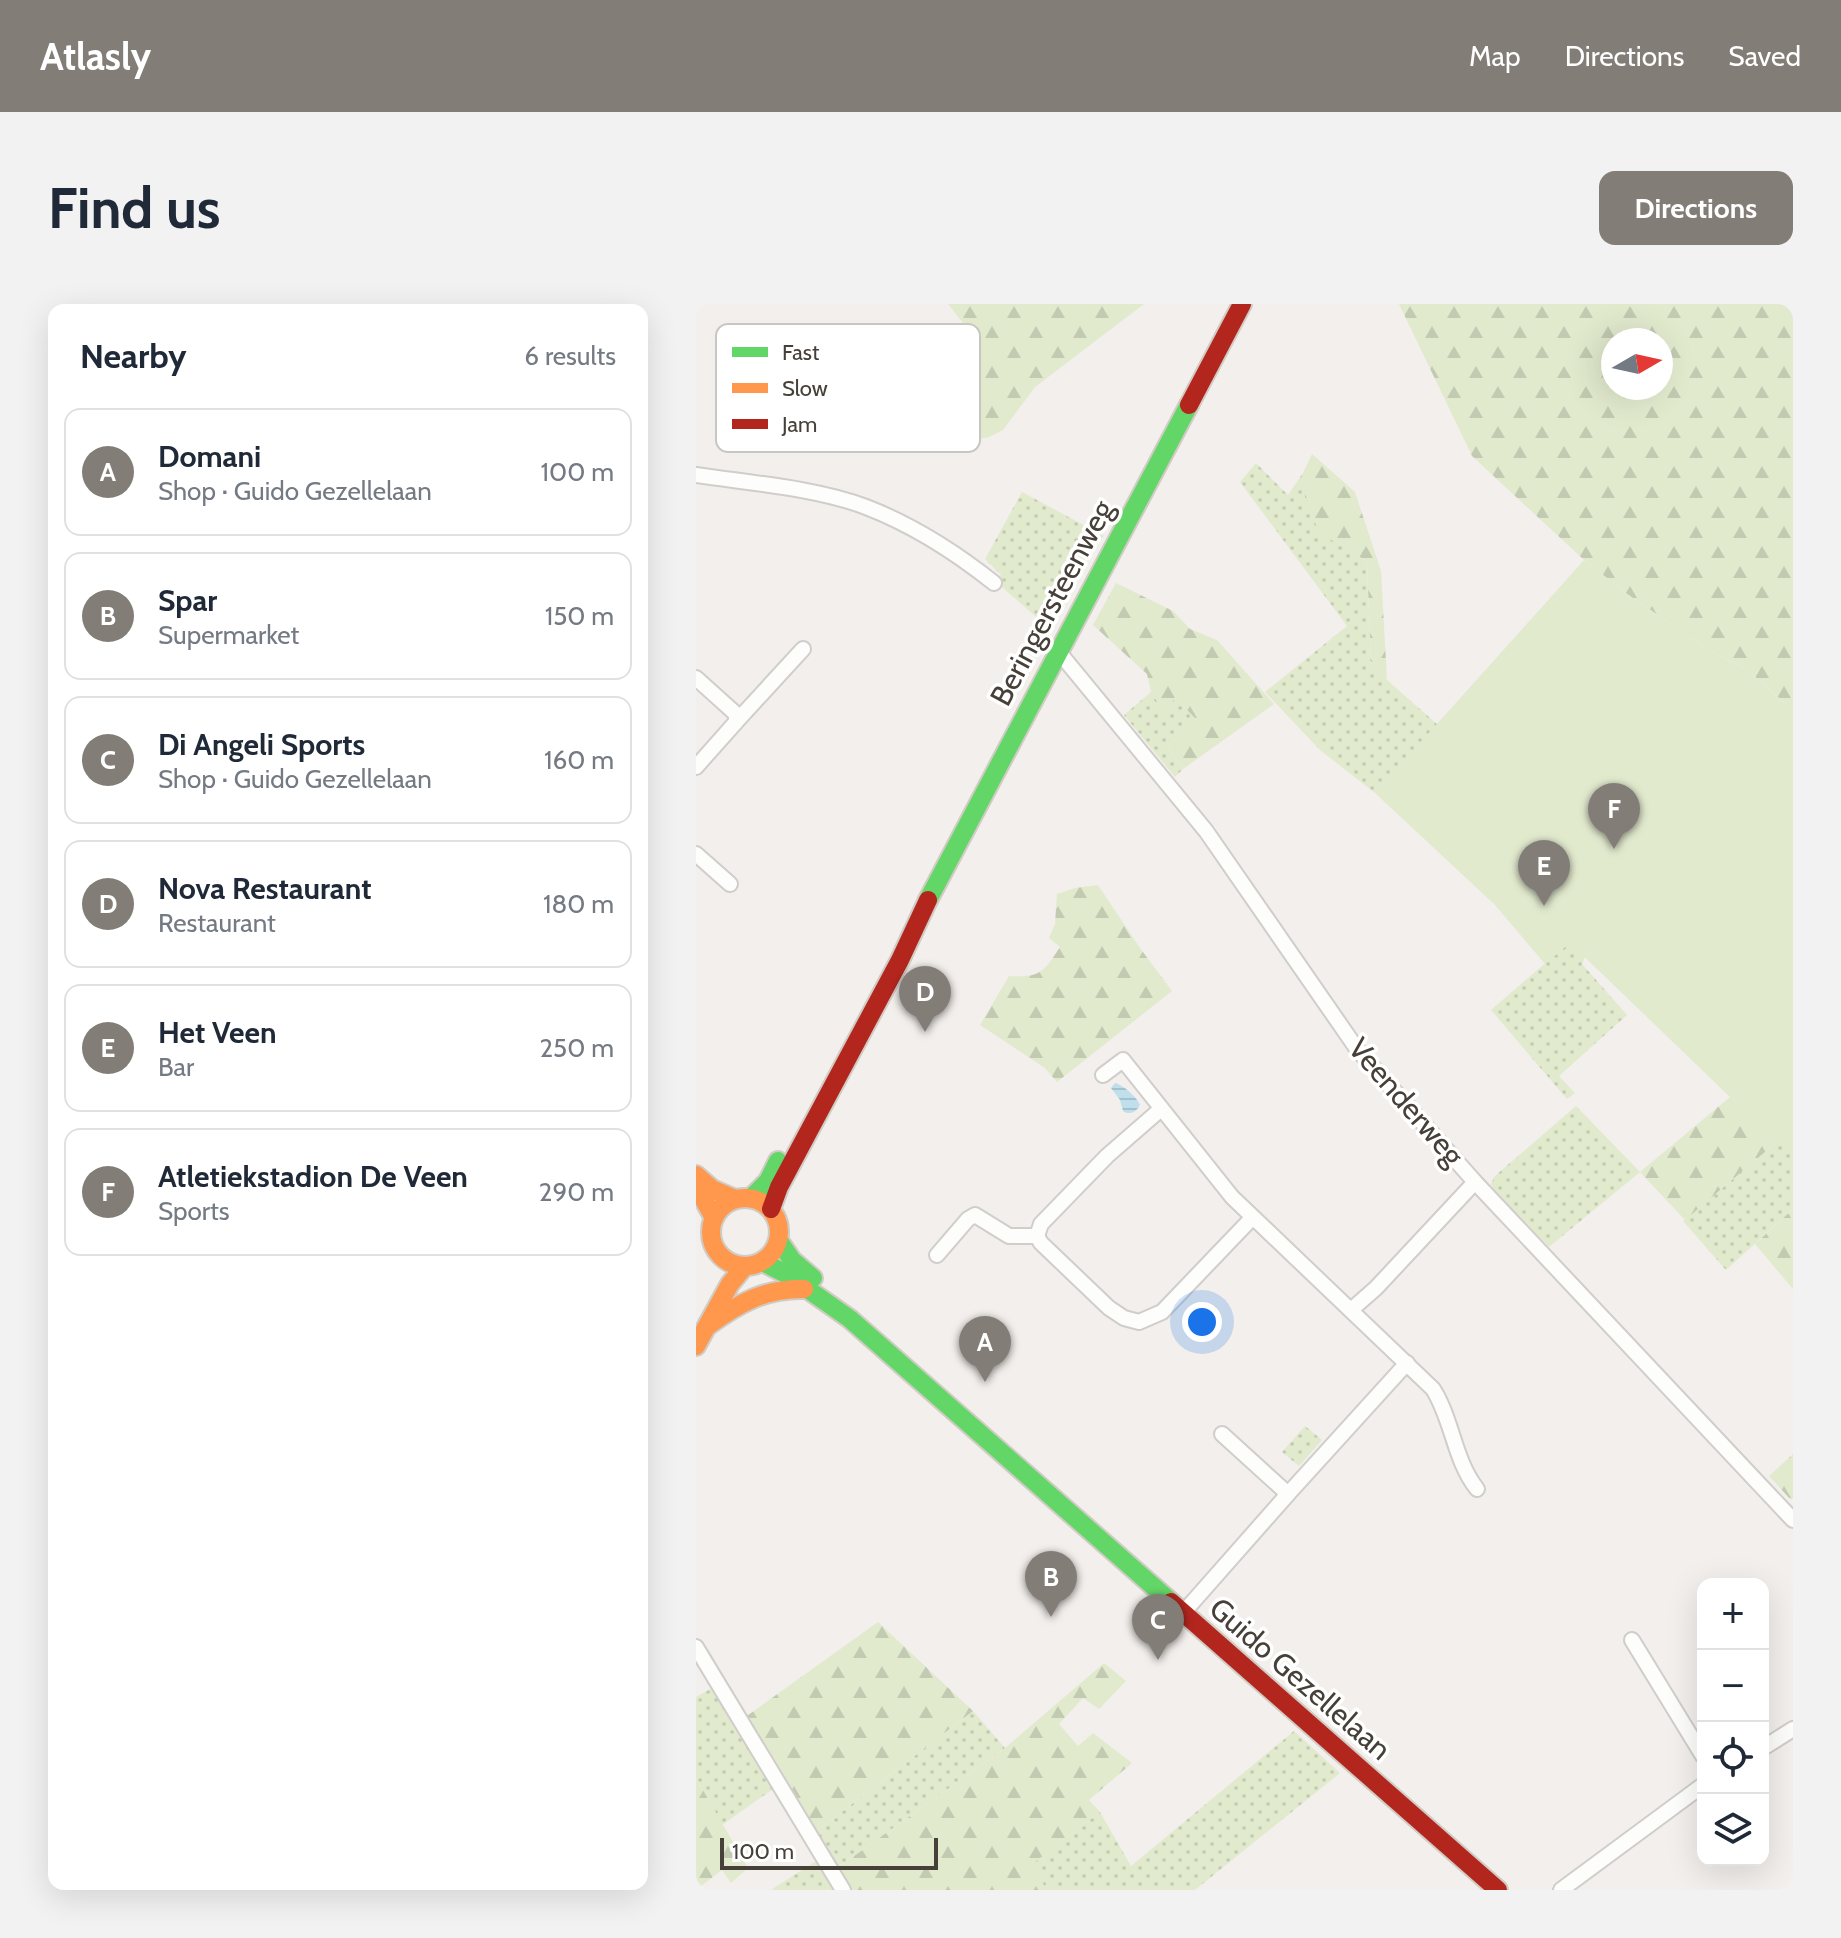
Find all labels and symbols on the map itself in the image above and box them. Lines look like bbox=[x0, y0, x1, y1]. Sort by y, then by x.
legend bbox=[716, 324, 980, 452]
north arrow bbox=[1601, 328, 1673, 400]
text: Fast bbox=[782, 339, 820, 366]
text: Slow bbox=[782, 375, 828, 402]
text: Jam bbox=[781, 411, 817, 438]
street label: Beringersteenweg bbox=[982, 493, 1122, 712]
pin: F bbox=[1588, 783, 1640, 849]
pin: E bbox=[1518, 840, 1570, 906]
pin: D bbox=[899, 966, 951, 1032]
street label: Veenderweg bbox=[1341, 1030, 1473, 1174]
your location bbox=[1182, 1302, 1222, 1342]
pin: A bbox=[959, 1316, 1011, 1382]
pin: B bbox=[1025, 1551, 1077, 1617]
street label: Guido Gezellelaan bbox=[1202, 1590, 1399, 1768]
pin: C bbox=[1132, 1594, 1184, 1660]
scale bar bbox=[720, 1834, 938, 1870]

